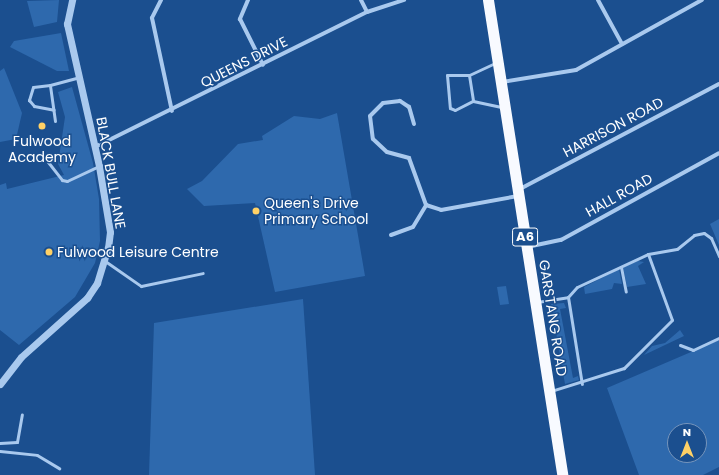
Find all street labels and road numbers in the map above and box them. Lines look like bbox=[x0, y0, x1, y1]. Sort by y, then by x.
street label: QUEENS DRIVE bbox=[198, 33, 290, 91]
street label: HARRISON ROAD bbox=[560, 93, 666, 161]
street label: BLACK BULL LANE bbox=[93, 116, 129, 230]
street label: HALL ROAD bbox=[583, 170, 655, 220]
road number: A6 bbox=[512, 226, 538, 248]
street label: GARSTANG ROAD bbox=[536, 259, 570, 377]

